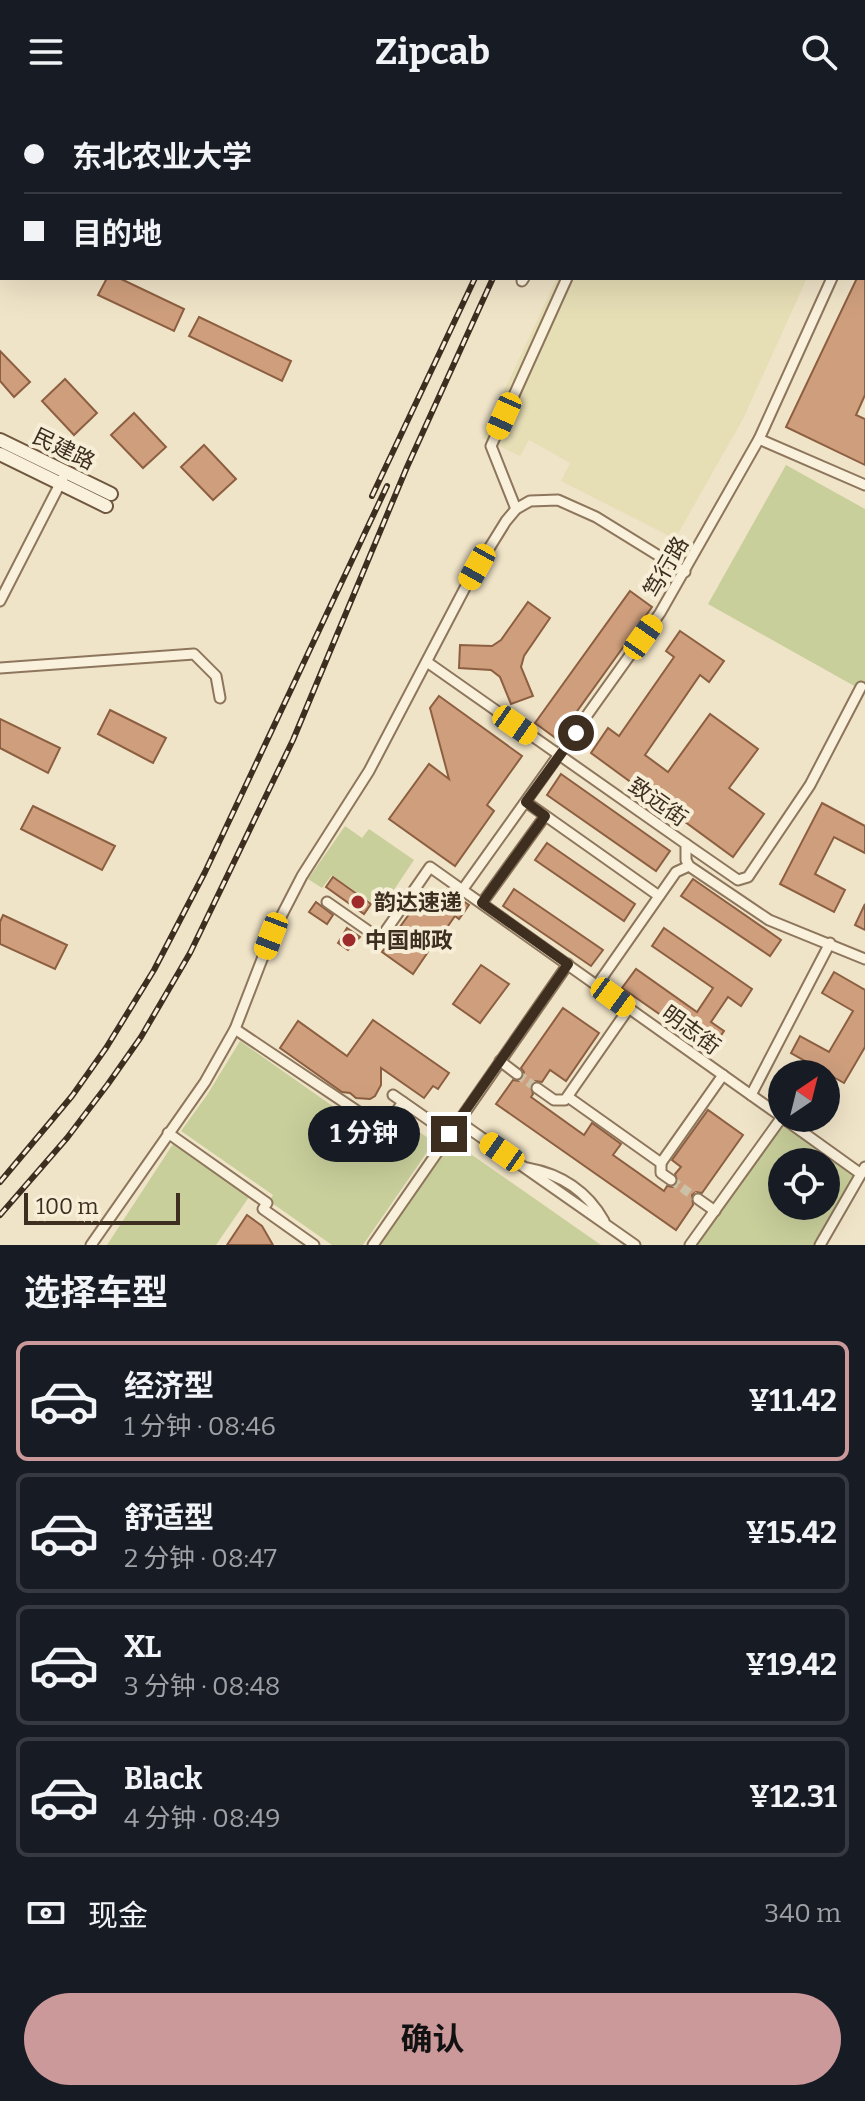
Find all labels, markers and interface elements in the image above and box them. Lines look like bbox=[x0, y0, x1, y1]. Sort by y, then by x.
icon: menu bbox=[24, 30, 68, 74]
text: Zipcab bbox=[375, 30, 490, 74]
icon: search bbox=[797, 30, 841, 74]
text: 东北农业大学 bbox=[72, 139, 252, 175]
text: 目的地 bbox=[72, 216, 162, 252]
car bbox=[483, 389, 525, 443]
street label: 民建路 bbox=[28, 422, 100, 476]
street label: 笃行路 bbox=[638, 532, 694, 602]
car bbox=[455, 540, 499, 594]
car bbox=[619, 610, 667, 664]
car bbox=[488, 701, 542, 749]
route start bbox=[558, 715, 594, 751]
street label: 致远街 bbox=[623, 772, 693, 832]
place label: 韵达速递 bbox=[374, 889, 462, 916]
marker: 韵达速递 bbox=[349, 893, 367, 911]
car bbox=[251, 909, 291, 963]
place label: 中国邮政 bbox=[365, 927, 453, 954]
marker: 中国邮政 bbox=[340, 931, 358, 949]
car bbox=[587, 973, 639, 1021]
street label: 明志街 bbox=[656, 1000, 726, 1060]
north arrow bbox=[768, 1060, 840, 1132]
map controls bbox=[768, 1060, 840, 1220]
callout: 1 分钟 bbox=[309, 1106, 421, 1162]
route end bbox=[431, 1116, 467, 1152]
text: 1 分钟 bbox=[330, 1118, 398, 1149]
car bbox=[475, 1128, 529, 1176]
button: locate bbox=[768, 1148, 840, 1220]
scale bar bbox=[24, 1189, 180, 1225]
text: 100 m bbox=[36, 1193, 99, 1220]
text: 选择车型 bbox=[24, 1271, 168, 1315]
icon: car bbox=[28, 1365, 100, 1437]
text: 经济型 bbox=[124, 1368, 214, 1404]
text: ¥11.42 bbox=[748, 1383, 837, 1419]
text: 1 分钟 · 08:46 bbox=[124, 1411, 276, 1442]
icon: car bbox=[28, 1497, 100, 1569]
text: 舒适型 bbox=[124, 1500, 214, 1536]
text: ¥15.42 bbox=[746, 1515, 837, 1551]
text: 2 分钟 · 08:47 bbox=[124, 1543, 277, 1574]
icon: car bbox=[28, 1629, 100, 1701]
text: XL bbox=[124, 1629, 161, 1665]
text: ¥19.42 bbox=[746, 1647, 837, 1683]
text: 3 分钟 · 08:48 bbox=[124, 1671, 281, 1702]
icon: car bbox=[28, 1761, 100, 1833]
text: Black bbox=[124, 1761, 202, 1797]
text: ¥12.31 bbox=[749, 1779, 837, 1815]
text: 4 分钟 · 08:49 bbox=[124, 1803, 280, 1834]
icon: cash bbox=[24, 1891, 68, 1935]
text: 现金 bbox=[88, 1898, 148, 1934]
text: 340 m bbox=[764, 1898, 841, 1929]
button: 确认 bbox=[24, 1993, 841, 2085]

